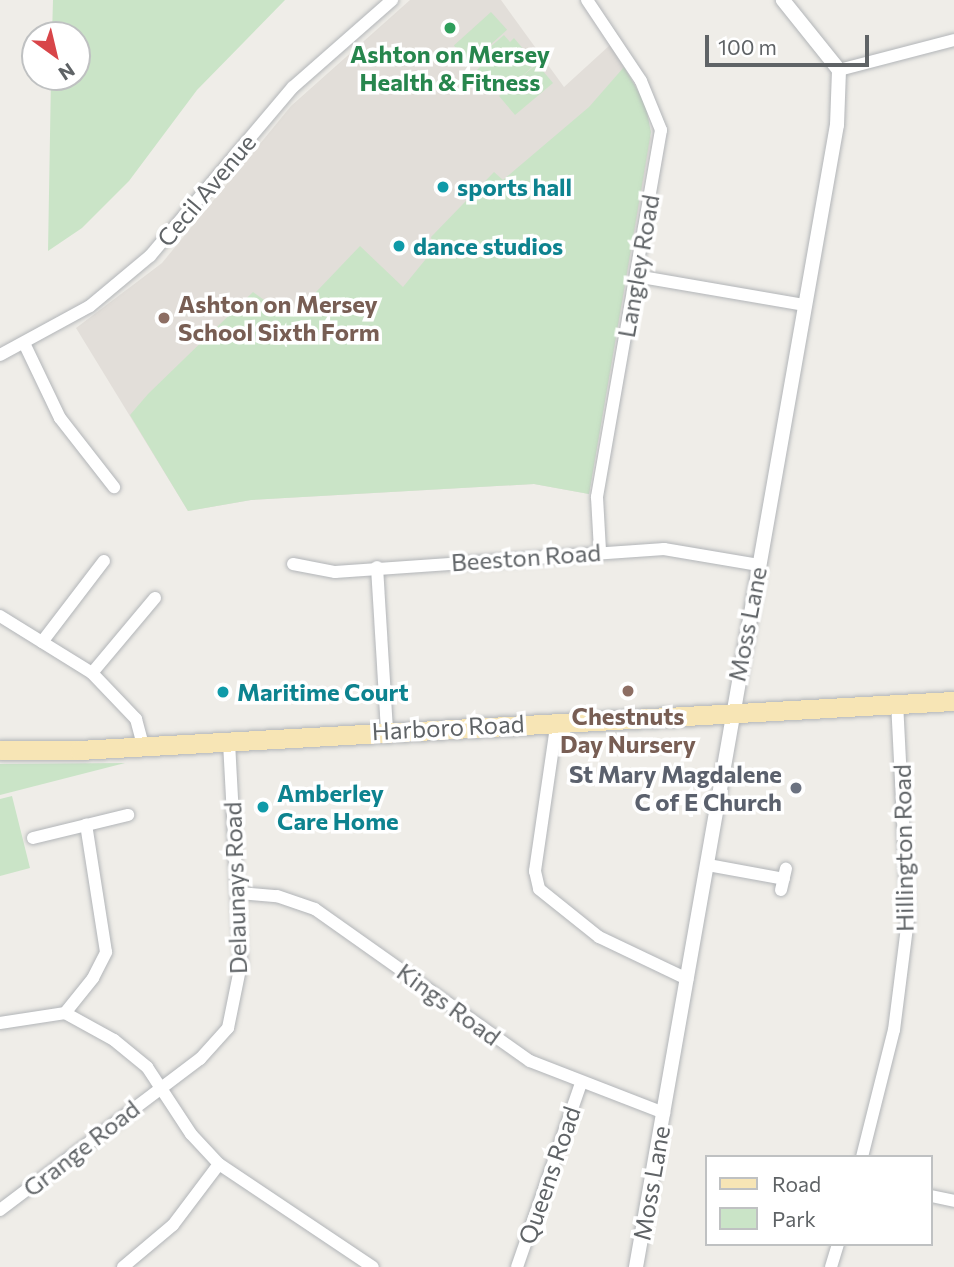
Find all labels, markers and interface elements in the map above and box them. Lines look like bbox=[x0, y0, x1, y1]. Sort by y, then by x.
marker: Ashton on Mersey Health & Fitness bbox=[442, 20, 458, 36]
north arrow bbox=[21, 21, 91, 91]
scale bar bbox=[709, 21, 874, 65]
text: 100 m bbox=[718, 34, 777, 59]
place label: Ashton on Mersey Health & Fitness bbox=[350, 40, 550, 96]
text: N bbox=[55, 59, 79, 86]
street label: Cecil Avenue bbox=[151, 128, 261, 252]
place label: sports hall bbox=[457, 173, 572, 201]
marker: sports hall bbox=[435, 179, 451, 195]
street label: Langley Road bbox=[611, 192, 665, 340]
place label: dance studios bbox=[413, 232, 563, 260]
marker: dance studios bbox=[391, 238, 407, 254]
place label: Ashton on Mersey School Sixth Form bbox=[178, 290, 380, 346]
marker: Ashton on Mersey School Sixth Form bbox=[156, 310, 172, 326]
street label: Beeston Road bbox=[450, 537, 602, 577]
street label: Moss Lane bbox=[722, 564, 772, 684]
place label: Maritime Court bbox=[237, 678, 409, 706]
marker: Chestnuts Day Nursery bbox=[620, 683, 636, 699]
marker: Maritime Court bbox=[215, 684, 231, 700]
place label: Chestnuts Day Nursery bbox=[560, 702, 696, 758]
street label: Harboro Road bbox=[371, 709, 525, 745]
place label: St Mary Magdalene C of E Church bbox=[569, 760, 782, 816]
street label: Hillington Road bbox=[887, 764, 919, 932]
place label: Amberley Care Home bbox=[277, 779, 399, 835]
marker: St Mary Magdalene C of E Church bbox=[788, 780, 804, 796]
marker: Amberley Care Home bbox=[255, 799, 271, 815]
street label: Delaunays Road bbox=[218, 801, 252, 975]
street label: Kings Road bbox=[392, 957, 506, 1051]
street label: Grange Road bbox=[17, 1094, 145, 1202]
street label: Queens Road bbox=[512, 1102, 586, 1248]
street label: Moss Lane bbox=[627, 1123, 675, 1243]
legend bbox=[706, 1155, 933, 1246]
text: Road bbox=[772, 1171, 821, 1196]
text: Park bbox=[772, 1206, 816, 1231]

